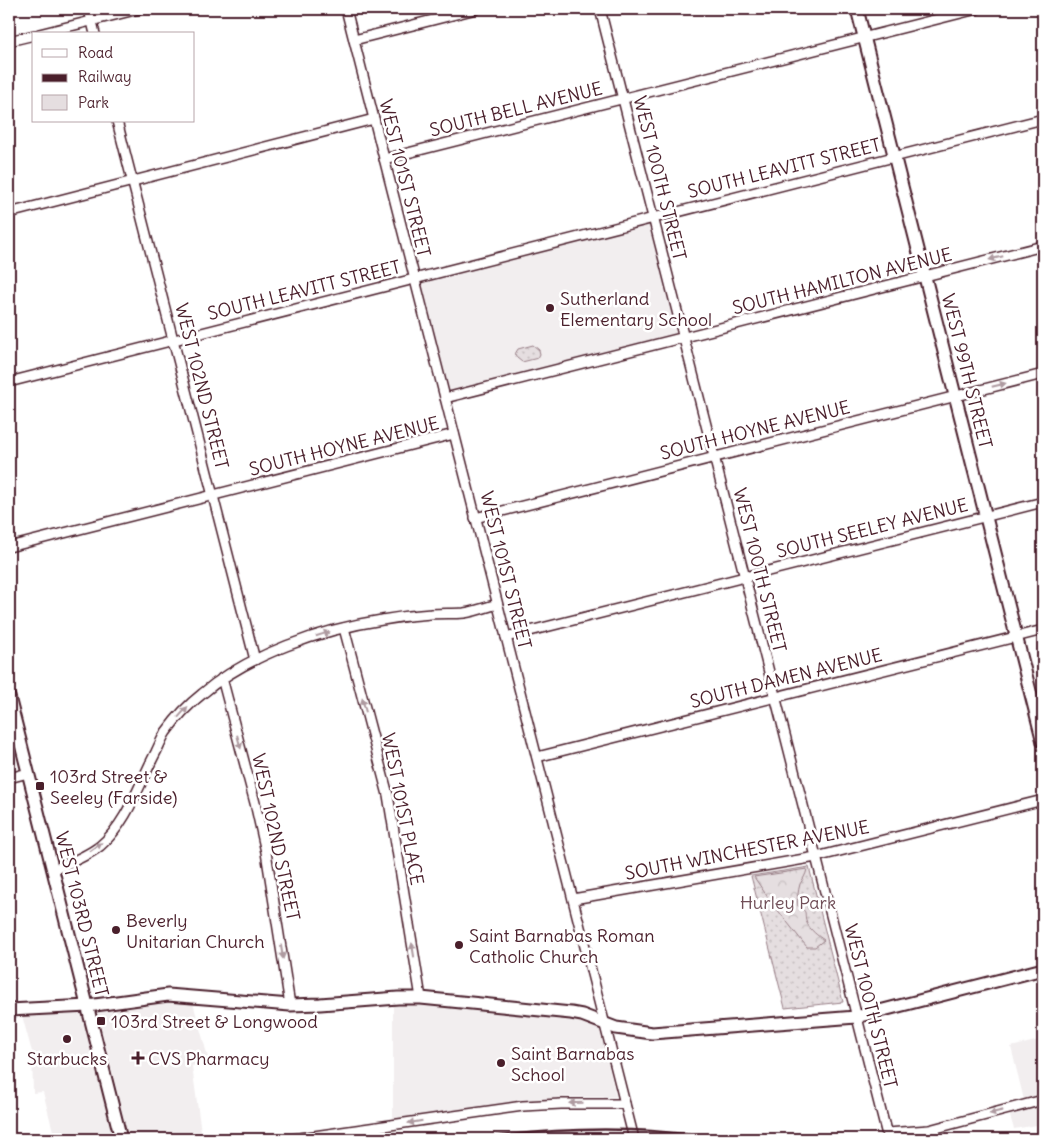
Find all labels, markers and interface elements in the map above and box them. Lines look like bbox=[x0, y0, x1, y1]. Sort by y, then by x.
legend bbox=[32, 32, 195, 122]
text: Road bbox=[78, 43, 113, 62]
text: Railway bbox=[78, 67, 132, 86]
street label: SOUTH BELL AVENUE bbox=[427, 76, 605, 142]
text: Park bbox=[78, 93, 109, 112]
street label: WEST 100TH STREET bbox=[628, 93, 692, 263]
street label: WEST 101ST STREET bbox=[374, 97, 436, 259]
street label: SOUTH LEAVITT STREET bbox=[685, 133, 883, 203]
street label: SOUTH HAMILTON AVENUE bbox=[730, 243, 954, 319]
street label: SOUTH LEAVITT STREET bbox=[205, 255, 403, 325]
one-way arrow bbox=[988, 255, 1003, 263]
place label: Sutherland Elementary School bbox=[560, 287, 712, 331]
street label: WEST 99TH STREET bbox=[937, 291, 997, 451]
street label: WEST 102ND STREET bbox=[170, 301, 234, 471]
marker: Sutherland Elementary School bbox=[544, 302, 556, 314]
one-way arrow bbox=[992, 381, 1007, 389]
street label: SOUTH HOYNE AVENUE bbox=[658, 395, 852, 465]
street label: SOUTH HOYNE AVENUE bbox=[247, 411, 441, 481]
street label: WEST 100TH STREET bbox=[728, 485, 792, 655]
street label: WEST 101ST STREET bbox=[475, 489, 537, 651]
street label: SOUTH SEELEY AVENUE bbox=[774, 493, 970, 563]
one-way arrow bbox=[315, 629, 330, 637]
street label: SOUTH DAMEN AVENUE bbox=[688, 643, 884, 713]
one-way arrow bbox=[360, 698, 368, 713]
one-way arrow bbox=[177, 706, 188, 719]
street label: WEST 101ST PLACE bbox=[377, 731, 429, 887]
one-way arrow bbox=[236, 734, 244, 749]
street label: WEST 102ND STREET bbox=[247, 751, 305, 923]
place label: 103rd Street & Seeley (Farside) bbox=[50, 765, 177, 809]
marker: 103rd Street & Seeley (Farside) bbox=[34, 780, 46, 792]
street label: SOUTH WINCHESTER AVENUE bbox=[623, 815, 871, 885]
street label: WEST 103RD STREET bbox=[50, 829, 114, 999]
one-way arrow bbox=[89, 842, 102, 853]
park label: Hurley Park bbox=[740, 891, 836, 914]
place label: Beverly Unitarian Church bbox=[126, 909, 265, 953]
street label: WEST 100TH STREET bbox=[839, 921, 903, 1091]
marker: Beverly Unitarian Church bbox=[110, 924, 122, 936]
place label: Saint Barnabas Roman Catholic Church bbox=[469, 924, 655, 968]
marker: Saint Barnabas Roman Catholic Church bbox=[453, 939, 465, 951]
one-way arrow bbox=[409, 942, 417, 958]
one-way arrow bbox=[278, 944, 286, 960]
place label: 103rd Street & Longwood bbox=[111, 1010, 318, 1033]
marker: 103rd Street & Longwood bbox=[95, 1015, 107, 1027]
marker: Starbucks bbox=[61, 1033, 73, 1045]
place label: Saint Barnabas School bbox=[511, 1042, 634, 1086]
place label: Starbucks bbox=[27, 1047, 107, 1070]
place label: CVS Pharmacy bbox=[148, 1047, 270, 1070]
marker: CVS Pharmacy bbox=[132, 1052, 144, 1064]
marker: Saint Barnabas School bbox=[495, 1057, 507, 1069]
one-way arrow bbox=[568, 1100, 584, 1108]
one-way arrow bbox=[988, 1109, 1003, 1117]
one-way arrow bbox=[407, 1118, 423, 1126]

